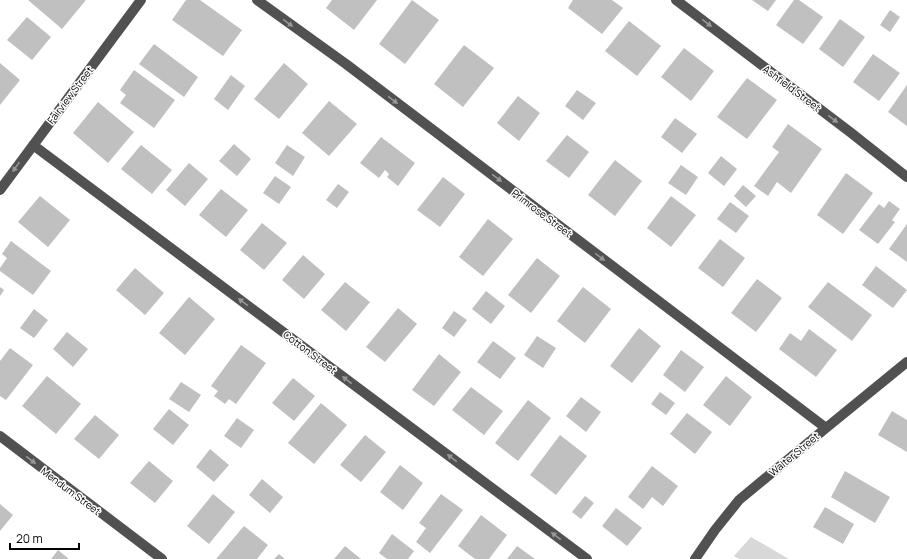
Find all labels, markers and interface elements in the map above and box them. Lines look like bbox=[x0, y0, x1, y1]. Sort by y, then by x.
one-way arrow bbox=[283, 19, 294, 27]
one-way arrow bbox=[702, 19, 713, 28]
street label: Ashfield Street bbox=[760, 62, 824, 114]
street label: Fairview Street bbox=[44, 63, 96, 127]
one-way arrow bbox=[388, 96, 399, 104]
one-way arrow bbox=[828, 115, 839, 123]
one-way arrow bbox=[12, 162, 21, 173]
one-way arrow bbox=[491, 174, 502, 183]
street label: Primrose Street bbox=[509, 186, 575, 240]
one-way arrow bbox=[595, 253, 606, 261]
one-way arrow bbox=[238, 298, 249, 306]
street label: Cotton Street bbox=[280, 327, 340, 377]
one-way arrow bbox=[342, 376, 353, 384]
street label: Walter Street bbox=[766, 429, 822, 479]
one-way arrow bbox=[446, 454, 457, 462]
one-way arrow bbox=[26, 456, 37, 464]
street label: Mendum Street bbox=[38, 464, 104, 518]
scale bar bbox=[10, 525, 79, 551]
text: 20 m bbox=[16, 530, 43, 547]
one-way arrow bbox=[550, 531, 561, 540]

